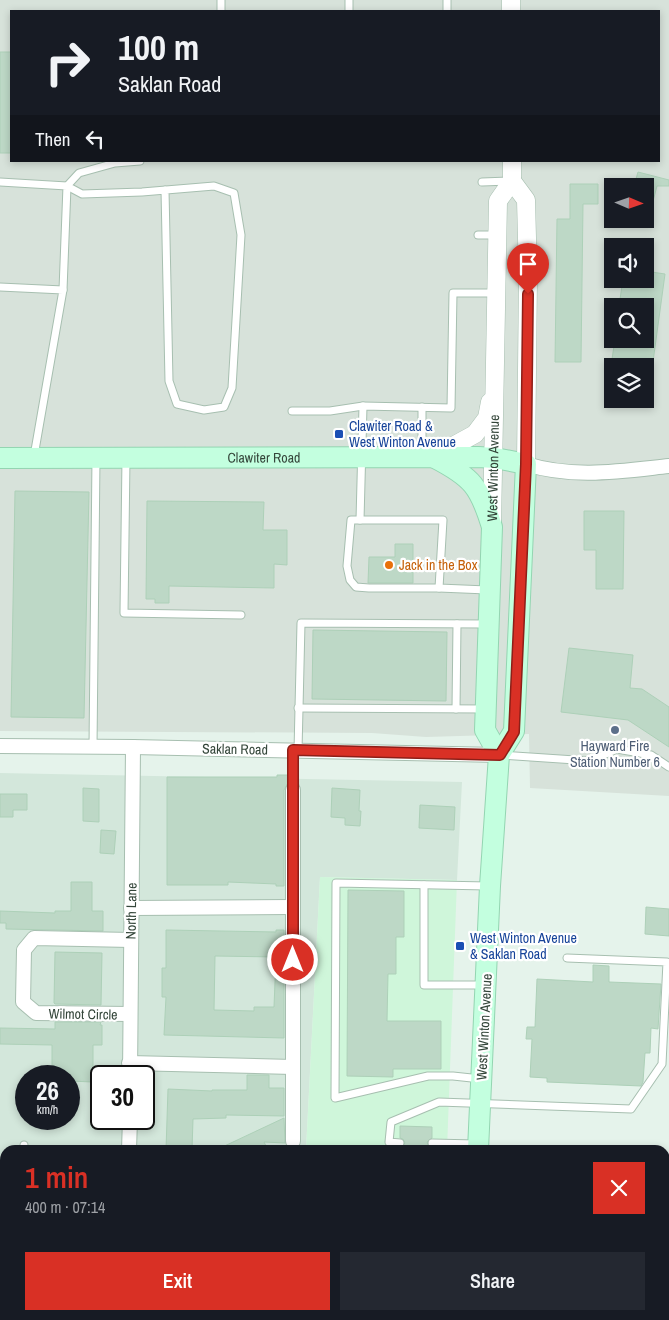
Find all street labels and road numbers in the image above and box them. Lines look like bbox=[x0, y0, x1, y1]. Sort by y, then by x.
street label: West Winton Avenue bbox=[483, 414, 503, 522]
street label: Clawiter Road bbox=[228, 448, 300, 467]
street label: Saklan Road bbox=[202, 739, 268, 759]
street label: North Lane bbox=[122, 882, 140, 940]
street label: West Winton Avenue bbox=[472, 973, 496, 1081]
street label: Wilmot Circle bbox=[48, 1004, 118, 1024]

